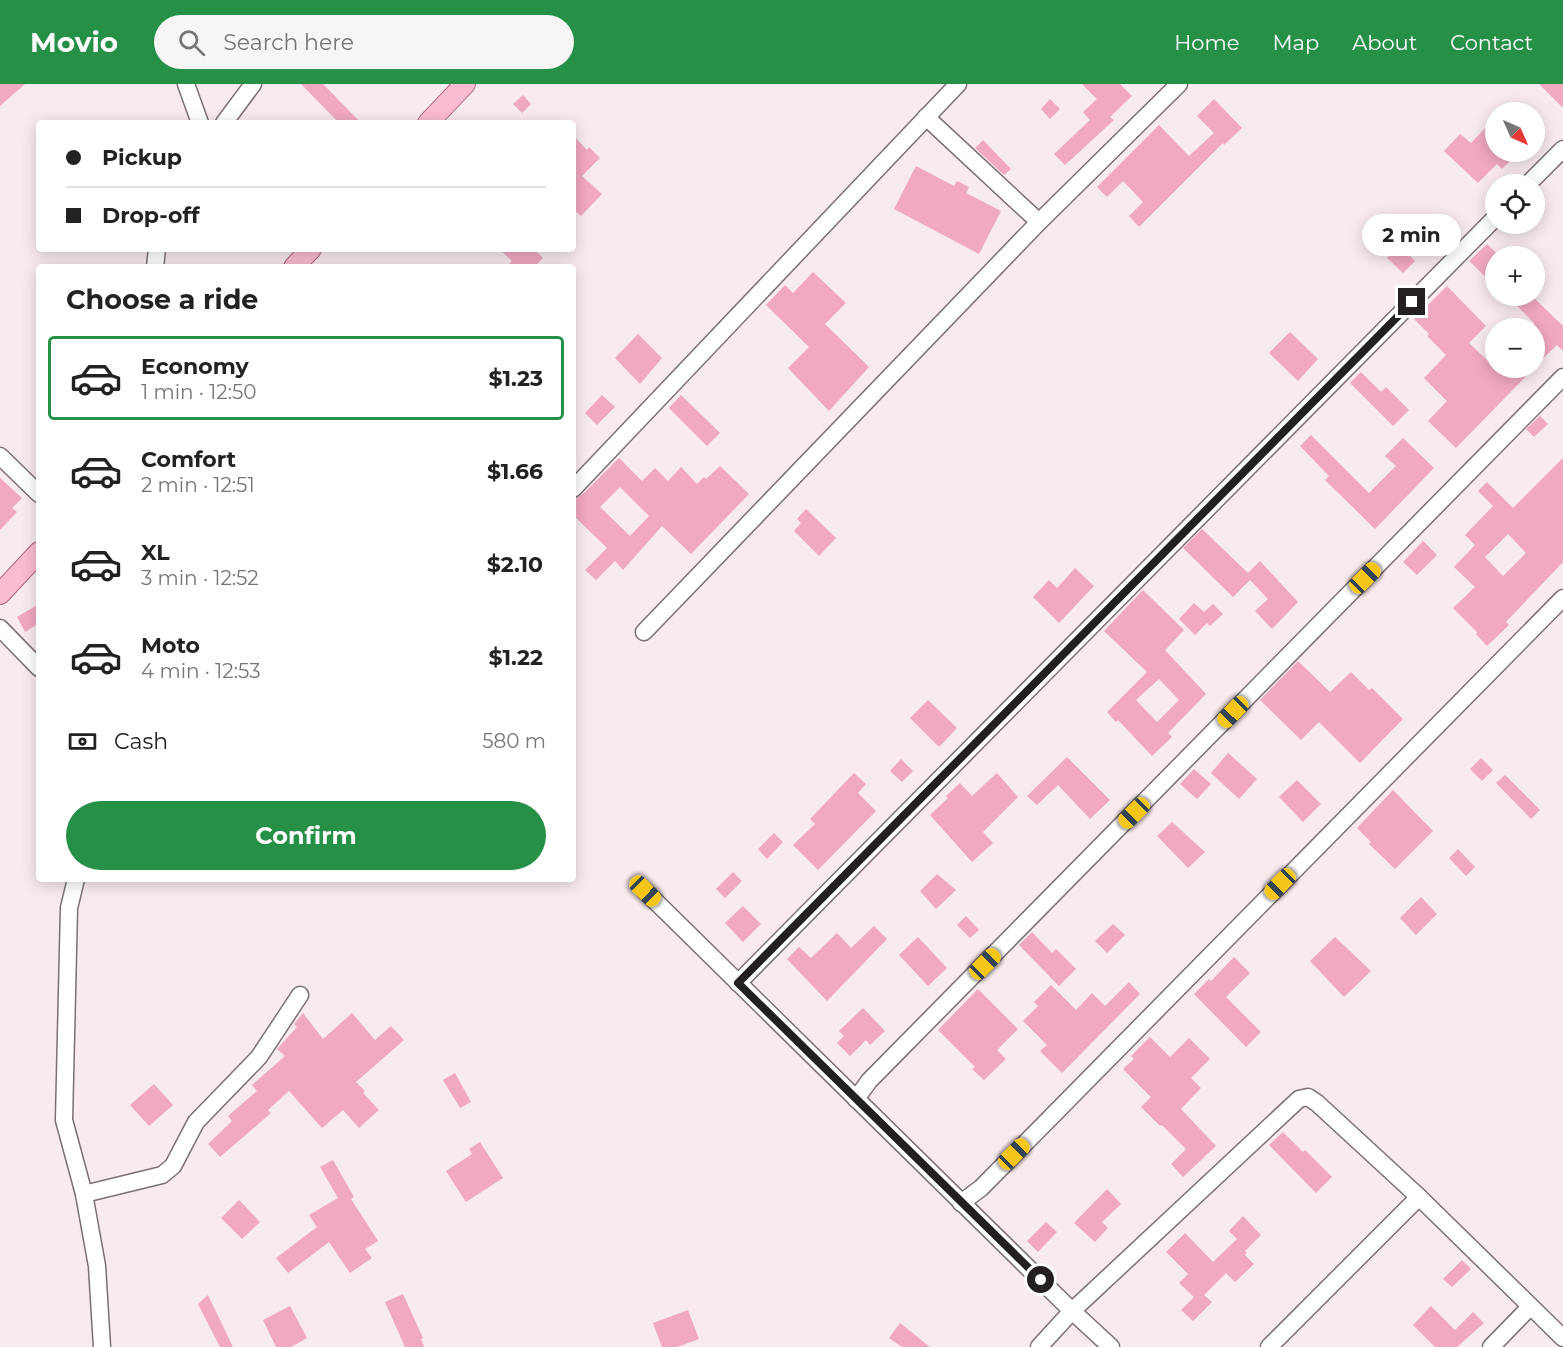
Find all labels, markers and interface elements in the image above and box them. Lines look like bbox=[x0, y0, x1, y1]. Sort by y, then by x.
search box bbox=[154, 15, 574, 69]
text: Movio bbox=[30, 25, 118, 59]
icon: search bbox=[175, 26, 208, 59]
text: Search here bbox=[223, 29, 354, 56]
text: Home bbox=[1174, 30, 1239, 55]
text: Map bbox=[1272, 30, 1319, 55]
text: About bbox=[1352, 30, 1417, 55]
text: Contact bbox=[1450, 30, 1533, 55]
north arrow bbox=[1485, 102, 1545, 162]
map controls bbox=[1485, 102, 1545, 378]
text: Pickup bbox=[102, 144, 182, 171]
button: locate bbox=[1485, 174, 1545, 234]
text: Drop-off bbox=[102, 202, 200, 229]
callout: 2 min bbox=[1362, 215, 1462, 257]
text: 2 min bbox=[1382, 223, 1441, 247]
button: + bbox=[1485, 246, 1545, 306]
text: Choose a ride bbox=[66, 283, 258, 316]
route end bbox=[1398, 288, 1425, 315]
button: − bbox=[1485, 318, 1545, 378]
icon: car bbox=[69, 351, 123, 405]
text: Economy bbox=[141, 353, 249, 380]
text: $1.23 bbox=[489, 365, 543, 392]
text: 1 min · 12:50 bbox=[141, 380, 256, 404]
icon: car bbox=[69, 444, 123, 498]
text: Comfort bbox=[141, 446, 236, 473]
text: $1.66 bbox=[487, 458, 543, 485]
text: 2 min · 12:51 bbox=[141, 473, 255, 497]
icon: car bbox=[69, 537, 123, 591]
text: XL bbox=[141, 539, 170, 566]
text: $2.10 bbox=[487, 551, 543, 578]
car bbox=[1346, 559, 1384, 597]
text: 3 min · 12:52 bbox=[141, 566, 259, 590]
icon: car bbox=[69, 630, 123, 684]
text: Moto bbox=[141, 632, 200, 659]
text: $1.22 bbox=[489, 644, 543, 671]
text: 4 min · 12:53 bbox=[141, 659, 260, 683]
car bbox=[1214, 693, 1252, 731]
icon: cash bbox=[66, 725, 99, 758]
text: Cash bbox=[114, 728, 168, 755]
text: 580 m bbox=[482, 729, 546, 753]
car bbox=[1115, 794, 1153, 832]
button: Confirm bbox=[66, 801, 546, 870]
car bbox=[1261, 865, 1299, 903]
car bbox=[626, 872, 664, 910]
car bbox=[966, 945, 1004, 983]
car bbox=[995, 1135, 1033, 1173]
route start bbox=[1027, 1266, 1054, 1293]

